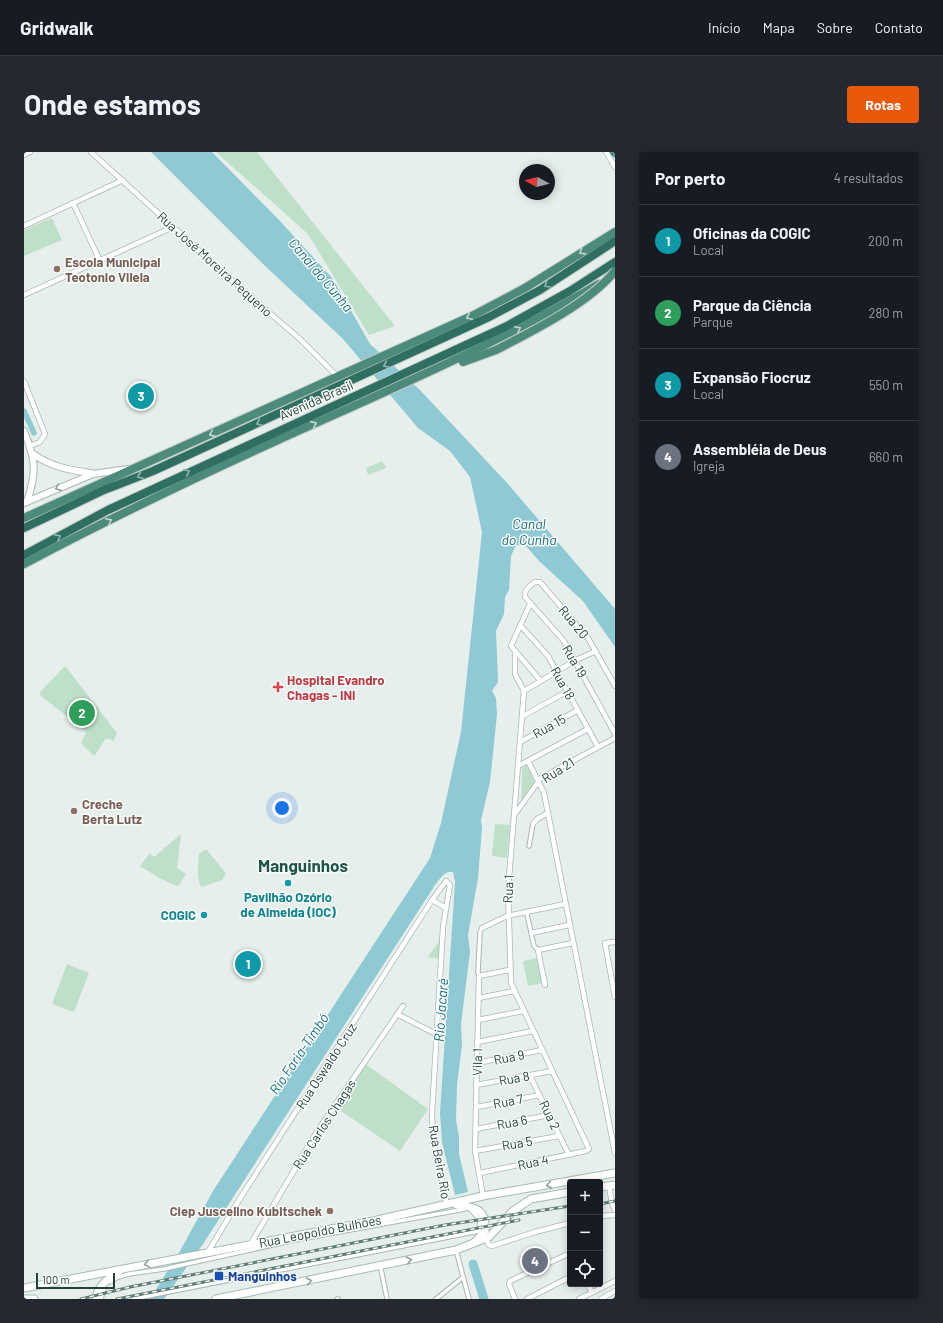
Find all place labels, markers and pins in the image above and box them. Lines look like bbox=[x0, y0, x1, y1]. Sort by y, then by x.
place label: Escola Municipal Teotonio Vilela bbox=[65, 254, 160, 285]
marker: Escola Municipal Teotonio Vilela bbox=[52, 264, 62, 274]
pin: 3 bbox=[128, 381, 154, 411]
place label: Hospital Evandro Chagas - INI bbox=[287, 672, 385, 703]
marker: Hospital Evandro Chagas - INI bbox=[272, 681, 284, 693]
pin: 2 bbox=[69, 698, 95, 728]
place label: Creche Berta Lutz bbox=[82, 796, 142, 827]
marker: Creche Berta Lutz bbox=[69, 806, 79, 816]
marker: Pavilhão Ozório de Almeida (IOC) bbox=[283, 878, 293, 888]
place label: Pavilhão Ozório de Almeida (IOC) bbox=[240, 889, 336, 920]
place label: COGIC bbox=[161, 907, 196, 923]
marker: COGIC bbox=[199, 910, 209, 920]
pin: 1 bbox=[235, 949, 261, 979]
place label: Ciep Juscelino Kubitschek bbox=[170, 1203, 322, 1219]
marker: Ciep Juscelino Kubitschek bbox=[325, 1206, 335, 1216]
pin: 4 bbox=[522, 1246, 548, 1276]
place label: Manguinhos bbox=[228, 1268, 297, 1284]
marker: Manguinhos bbox=[213, 1270, 225, 1282]

